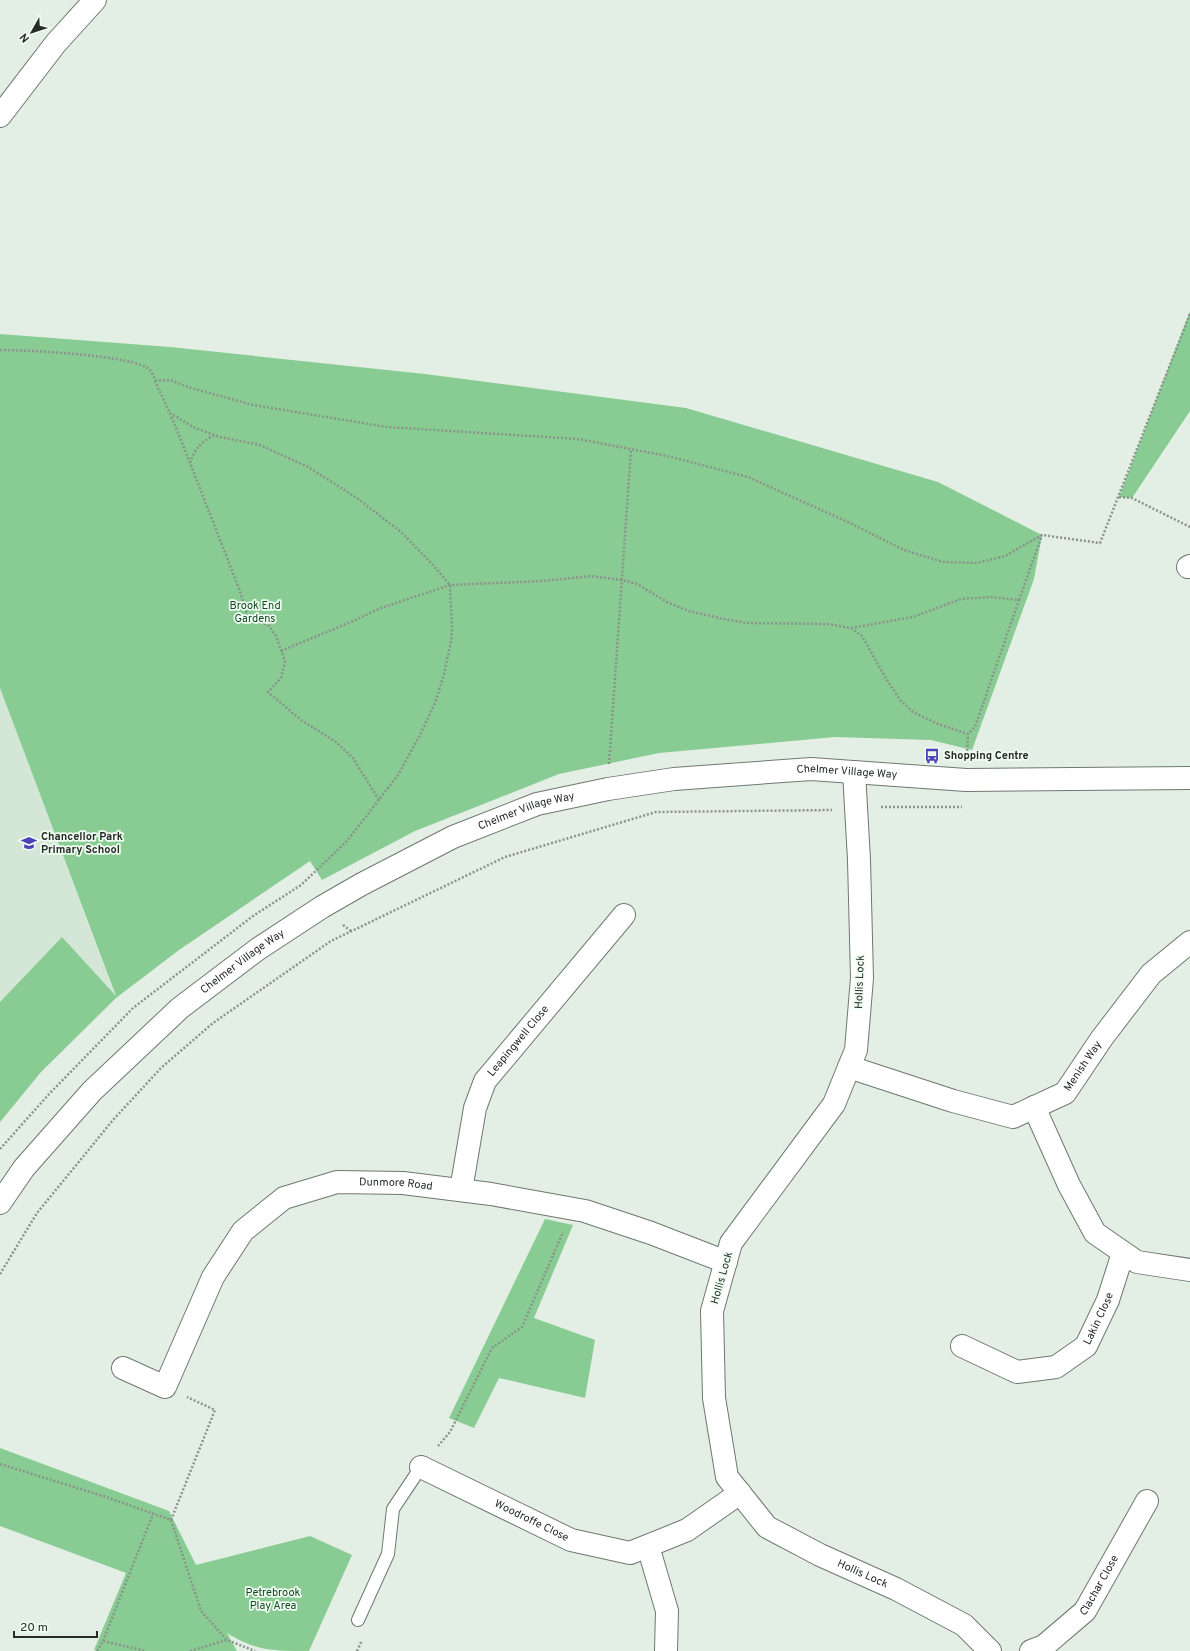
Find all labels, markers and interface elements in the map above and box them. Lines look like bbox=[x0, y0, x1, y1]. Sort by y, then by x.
north arrow bbox=[12, 12, 52, 52]
text: N bbox=[17, 30, 33, 45]
park label: Brook End Gardens bbox=[229, 599, 281, 626]
bus stop icon: Shopping Centre bbox=[923, 747, 941, 765]
place label: Shopping Centre bbox=[944, 749, 1029, 763]
street label: Chelmer Village Way bbox=[796, 762, 898, 782]
street label: Chelmer Village Way bbox=[476, 789, 576, 833]
place label: Chancellor Park Primary School bbox=[41, 830, 123, 857]
school or university icon: Chancellor Park Primary School bbox=[20, 834, 38, 852]
street label: Chelmer Village Way bbox=[198, 926, 288, 997]
street label: Hollis Lock bbox=[852, 955, 868, 1009]
street label: Leapingwell Close bbox=[485, 1003, 552, 1080]
street label: Menish Way bbox=[1061, 1038, 1105, 1094]
street label: Dunmore Road bbox=[359, 1175, 433, 1194]
street label: Hollis Lock bbox=[708, 1250, 736, 1306]
street label: Lakin Close bbox=[1081, 1291, 1117, 1347]
street label: Woodroffe Close bbox=[492, 1497, 571, 1545]
street label: Clachar Close bbox=[1077, 1553, 1122, 1619]
street label: Hollis Lock bbox=[835, 1557, 890, 1592]
park label: Petrebrook Play Area bbox=[246, 1586, 301, 1613]
scale bar bbox=[14, 1613, 97, 1639]
text: 20 m bbox=[20, 1620, 48, 1636]

